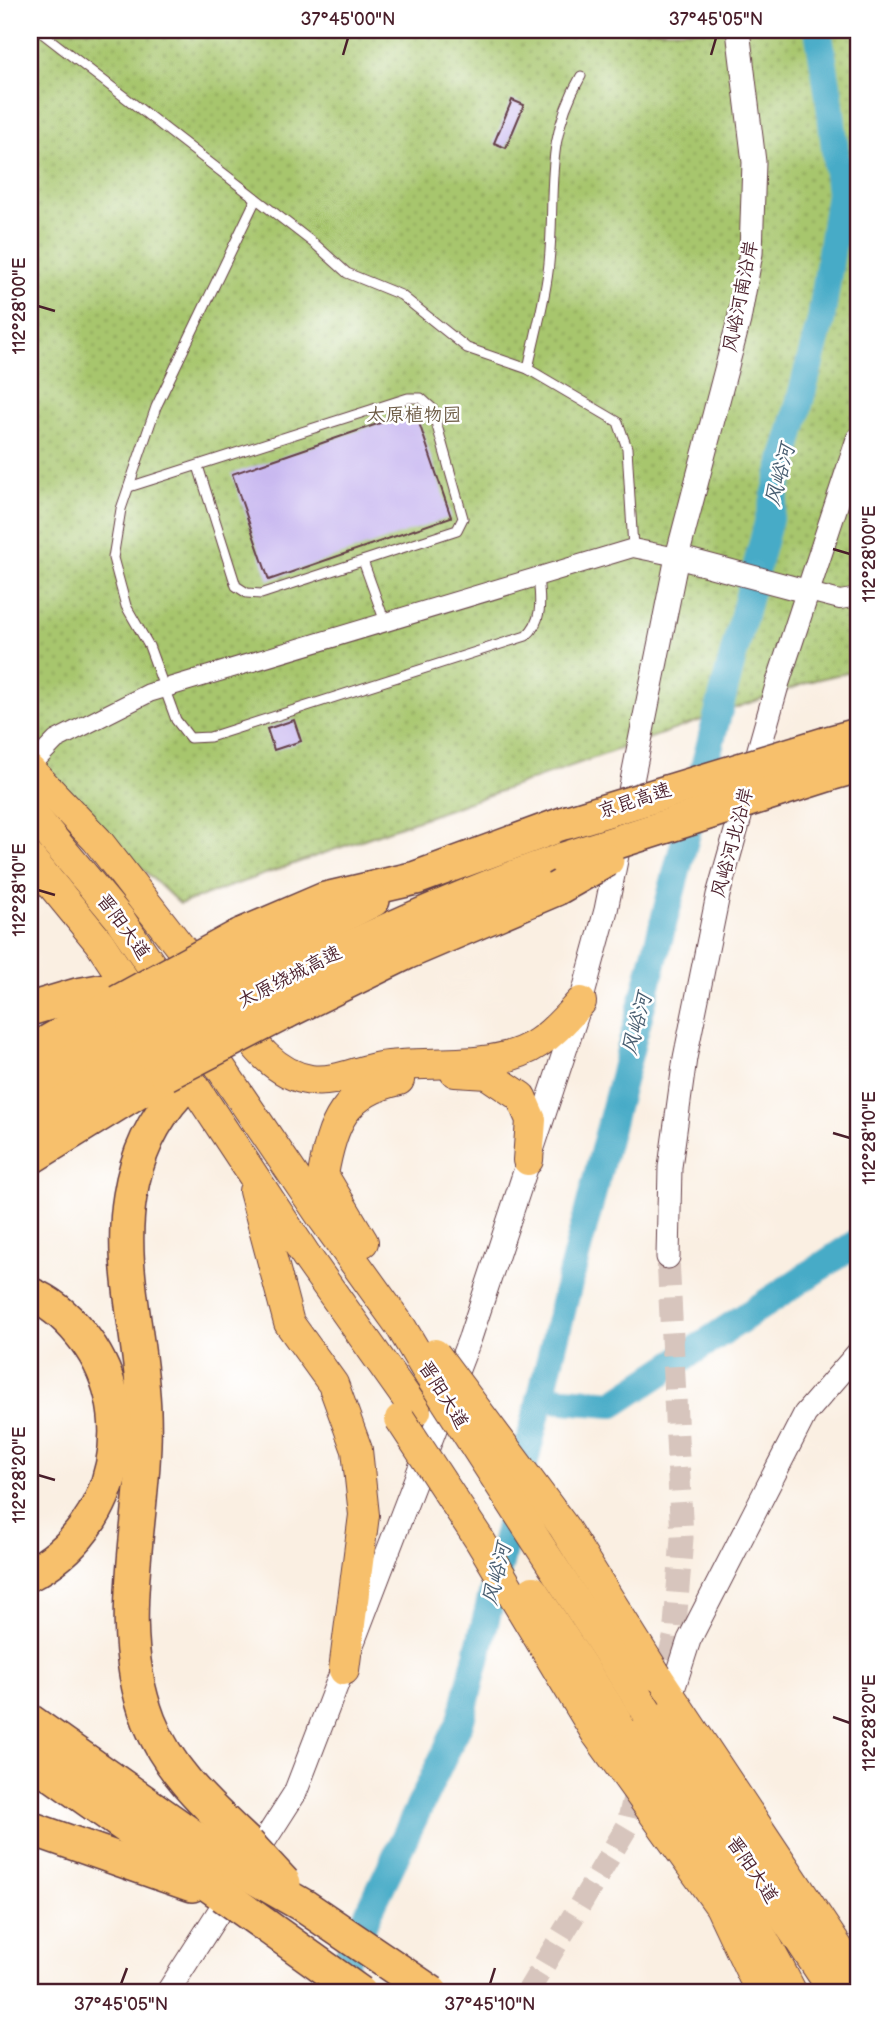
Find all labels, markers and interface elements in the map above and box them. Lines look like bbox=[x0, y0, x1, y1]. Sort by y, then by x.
text: 37°45'00"N bbox=[301, 9, 395, 30]
text: 37°45'05"N bbox=[669, 9, 763, 30]
street label: 风峪河南沿岸 bbox=[719, 238, 763, 354]
text: 112°28'00"E bbox=[9, 257, 30, 355]
park label: 太原植物园 bbox=[366, 404, 462, 427]
water label: 风峪河 bbox=[760, 438, 801, 509]
text: 112°28'00"E bbox=[859, 505, 880, 603]
street label: 京昆高速 bbox=[595, 778, 675, 824]
street label: 风峪河北沿岸 bbox=[707, 784, 759, 900]
text: 112°28'10"E bbox=[9, 843, 30, 937]
street label: 晋阳大道 bbox=[91, 889, 155, 965]
street label: 太原绕城高速 bbox=[234, 941, 346, 1013]
water label: 风峪河 bbox=[617, 987, 658, 1058]
text: 112°28'10"E bbox=[859, 1091, 880, 1185]
street label: 晋阳大道 bbox=[413, 1357, 473, 1433]
text: 112°28'20"E bbox=[9, 1426, 30, 1524]
water label: 风峪河 bbox=[477, 1538, 517, 1608]
text: 112°28'20"E bbox=[859, 1674, 880, 1772]
street label: 晋阳大道 bbox=[721, 1832, 783, 1908]
text: 37°45'05"N bbox=[74, 1994, 168, 2015]
text: 37°45'10"N bbox=[444, 1994, 536, 2015]

